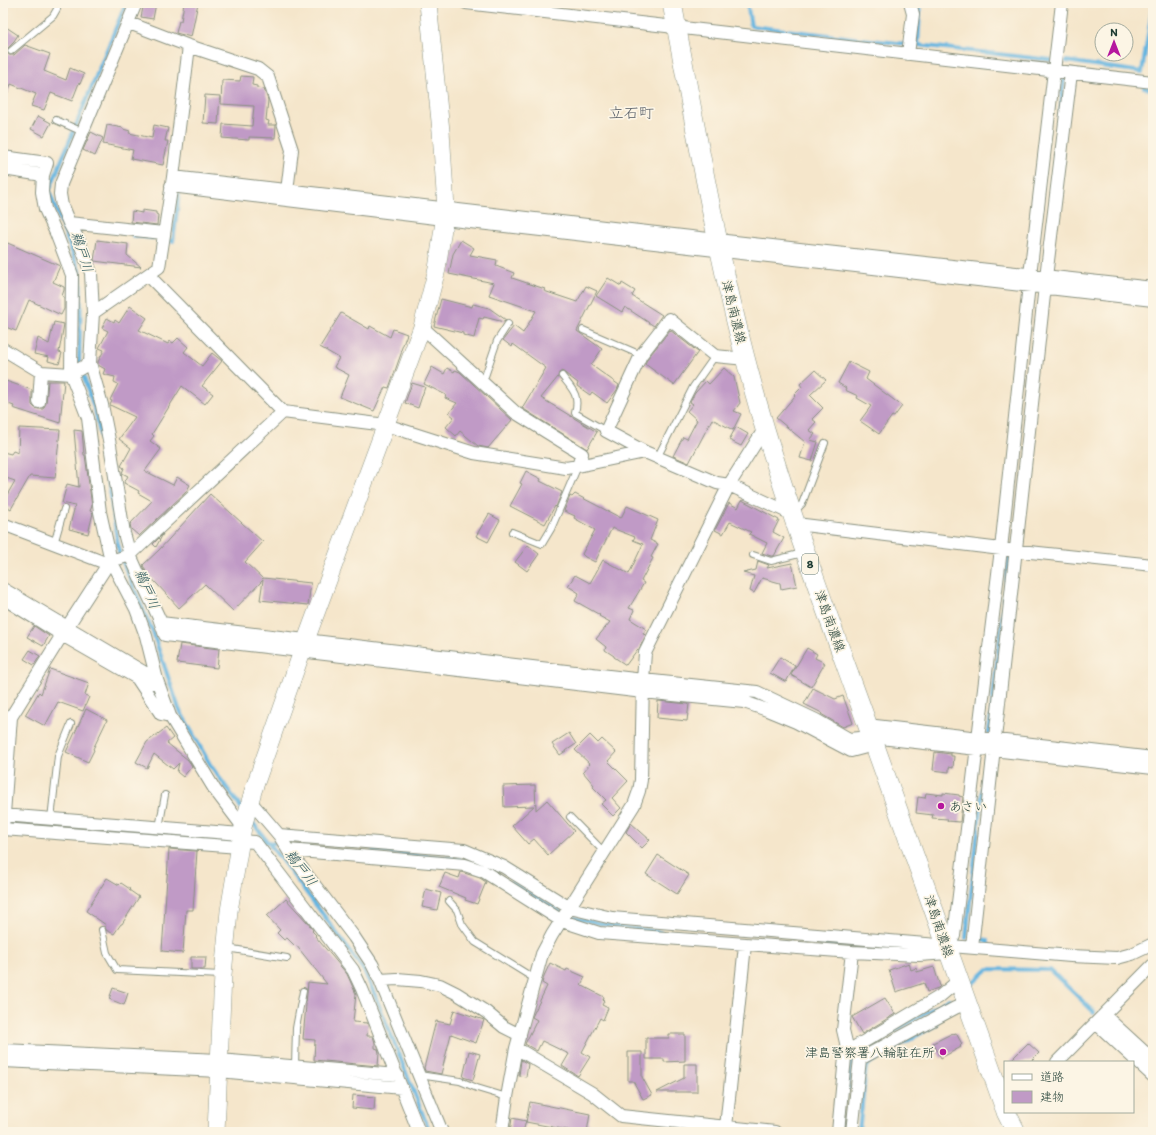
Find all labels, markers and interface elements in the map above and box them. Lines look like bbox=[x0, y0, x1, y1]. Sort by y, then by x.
north arrow bbox=[1094, 22, 1134, 62]
text: N bbox=[1110, 26, 1118, 39]
district label: 立石町 bbox=[608, 104, 654, 122]
water label: 鵜戸川 bbox=[68, 229, 96, 275]
street label: 津島南濃線 bbox=[719, 279, 749, 346]
road number: 8 bbox=[802, 554, 818, 574]
water label: 鵜戸川 bbox=[131, 566, 163, 612]
street label: 津島南濃線 bbox=[812, 588, 849, 655]
place label: あさい bbox=[949, 799, 987, 814]
marker: あさい bbox=[936, 801, 946, 811]
water label: 鵜戸川 bbox=[282, 846, 320, 890]
street label: 津島南濃線 bbox=[921, 893, 957, 960]
place label: 津島警察署八輪駐在所 bbox=[805, 1045, 935, 1060]
marker: 津島警察署八輪駐在所 bbox=[938, 1047, 948, 1057]
legend bbox=[1004, 1061, 1134, 1113]
text: 道路 bbox=[1040, 1070, 1064, 1084]
text: 建物 bbox=[1040, 1090, 1064, 1104]

